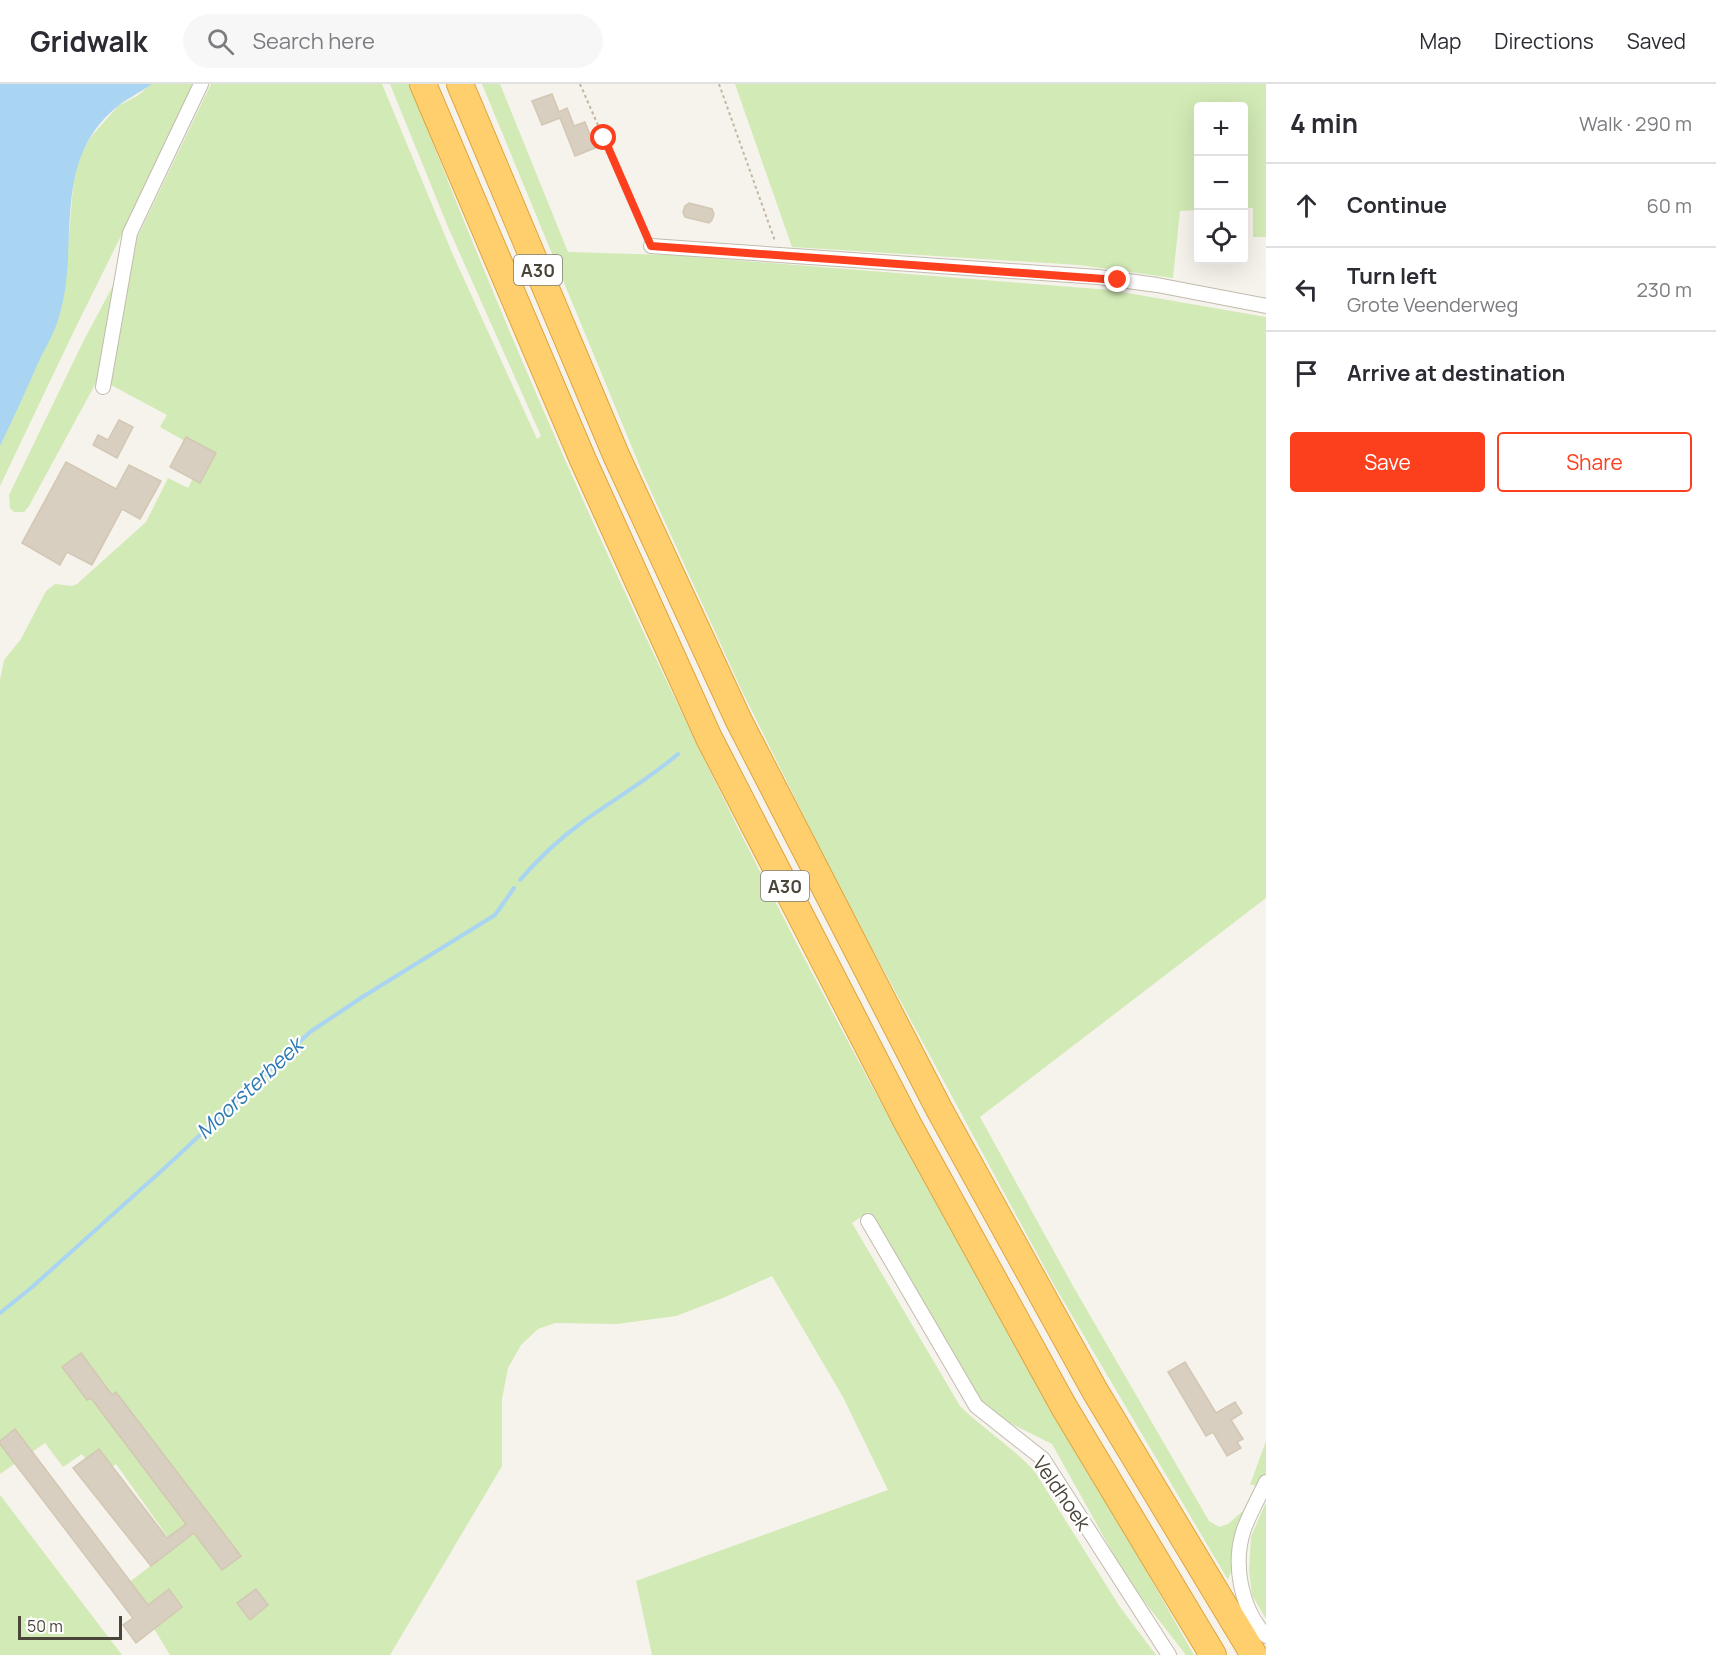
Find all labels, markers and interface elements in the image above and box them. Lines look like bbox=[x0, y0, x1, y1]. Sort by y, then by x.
search box bbox=[183, 14, 603, 68]
text: Gridwalk bbox=[30, 22, 147, 60]
icon: search bbox=[204, 25, 237, 58]
text: Search here bbox=[252, 26, 375, 56]
text: Map bbox=[1420, 27, 1461, 55]
text: Directions bbox=[1494, 27, 1594, 55]
text: Saved bbox=[1627, 27, 1686, 55]
map controls bbox=[1194, 102, 1248, 264]
button: + bbox=[1194, 102, 1248, 156]
text: 4 min bbox=[1290, 105, 1358, 141]
text: Walk · 290 m bbox=[1579, 110, 1692, 137]
route start bbox=[590, 124, 616, 150]
button: − bbox=[1194, 156, 1248, 210]
icon: ahead bbox=[1290, 189, 1323, 222]
text: Continue bbox=[1347, 190, 1447, 220]
text: 60 m bbox=[1646, 192, 1692, 219]
button: locate bbox=[1194, 210, 1248, 264]
road number: A30 bbox=[514, 255, 562, 285]
text: Turn left bbox=[1347, 261, 1437, 291]
route end bbox=[1104, 266, 1130, 292]
icon: left bbox=[1290, 273, 1323, 306]
text: 230 m bbox=[1636, 276, 1692, 303]
text: Grote Veenderweg bbox=[1347, 291, 1518, 318]
icon: arrive bbox=[1290, 357, 1323, 390]
text: Arrive at destination bbox=[1347, 358, 1565, 388]
button: Save bbox=[1290, 432, 1485, 492]
button: Share bbox=[1497, 432, 1692, 492]
road number: A30 bbox=[761, 871, 809, 901]
water label: Moorsterbeek bbox=[190, 1030, 310, 1145]
street label: Veldhoek bbox=[1027, 1451, 1098, 1536]
scale bar bbox=[18, 1613, 122, 1640]
text: 50 m bbox=[27, 1615, 63, 1637]

